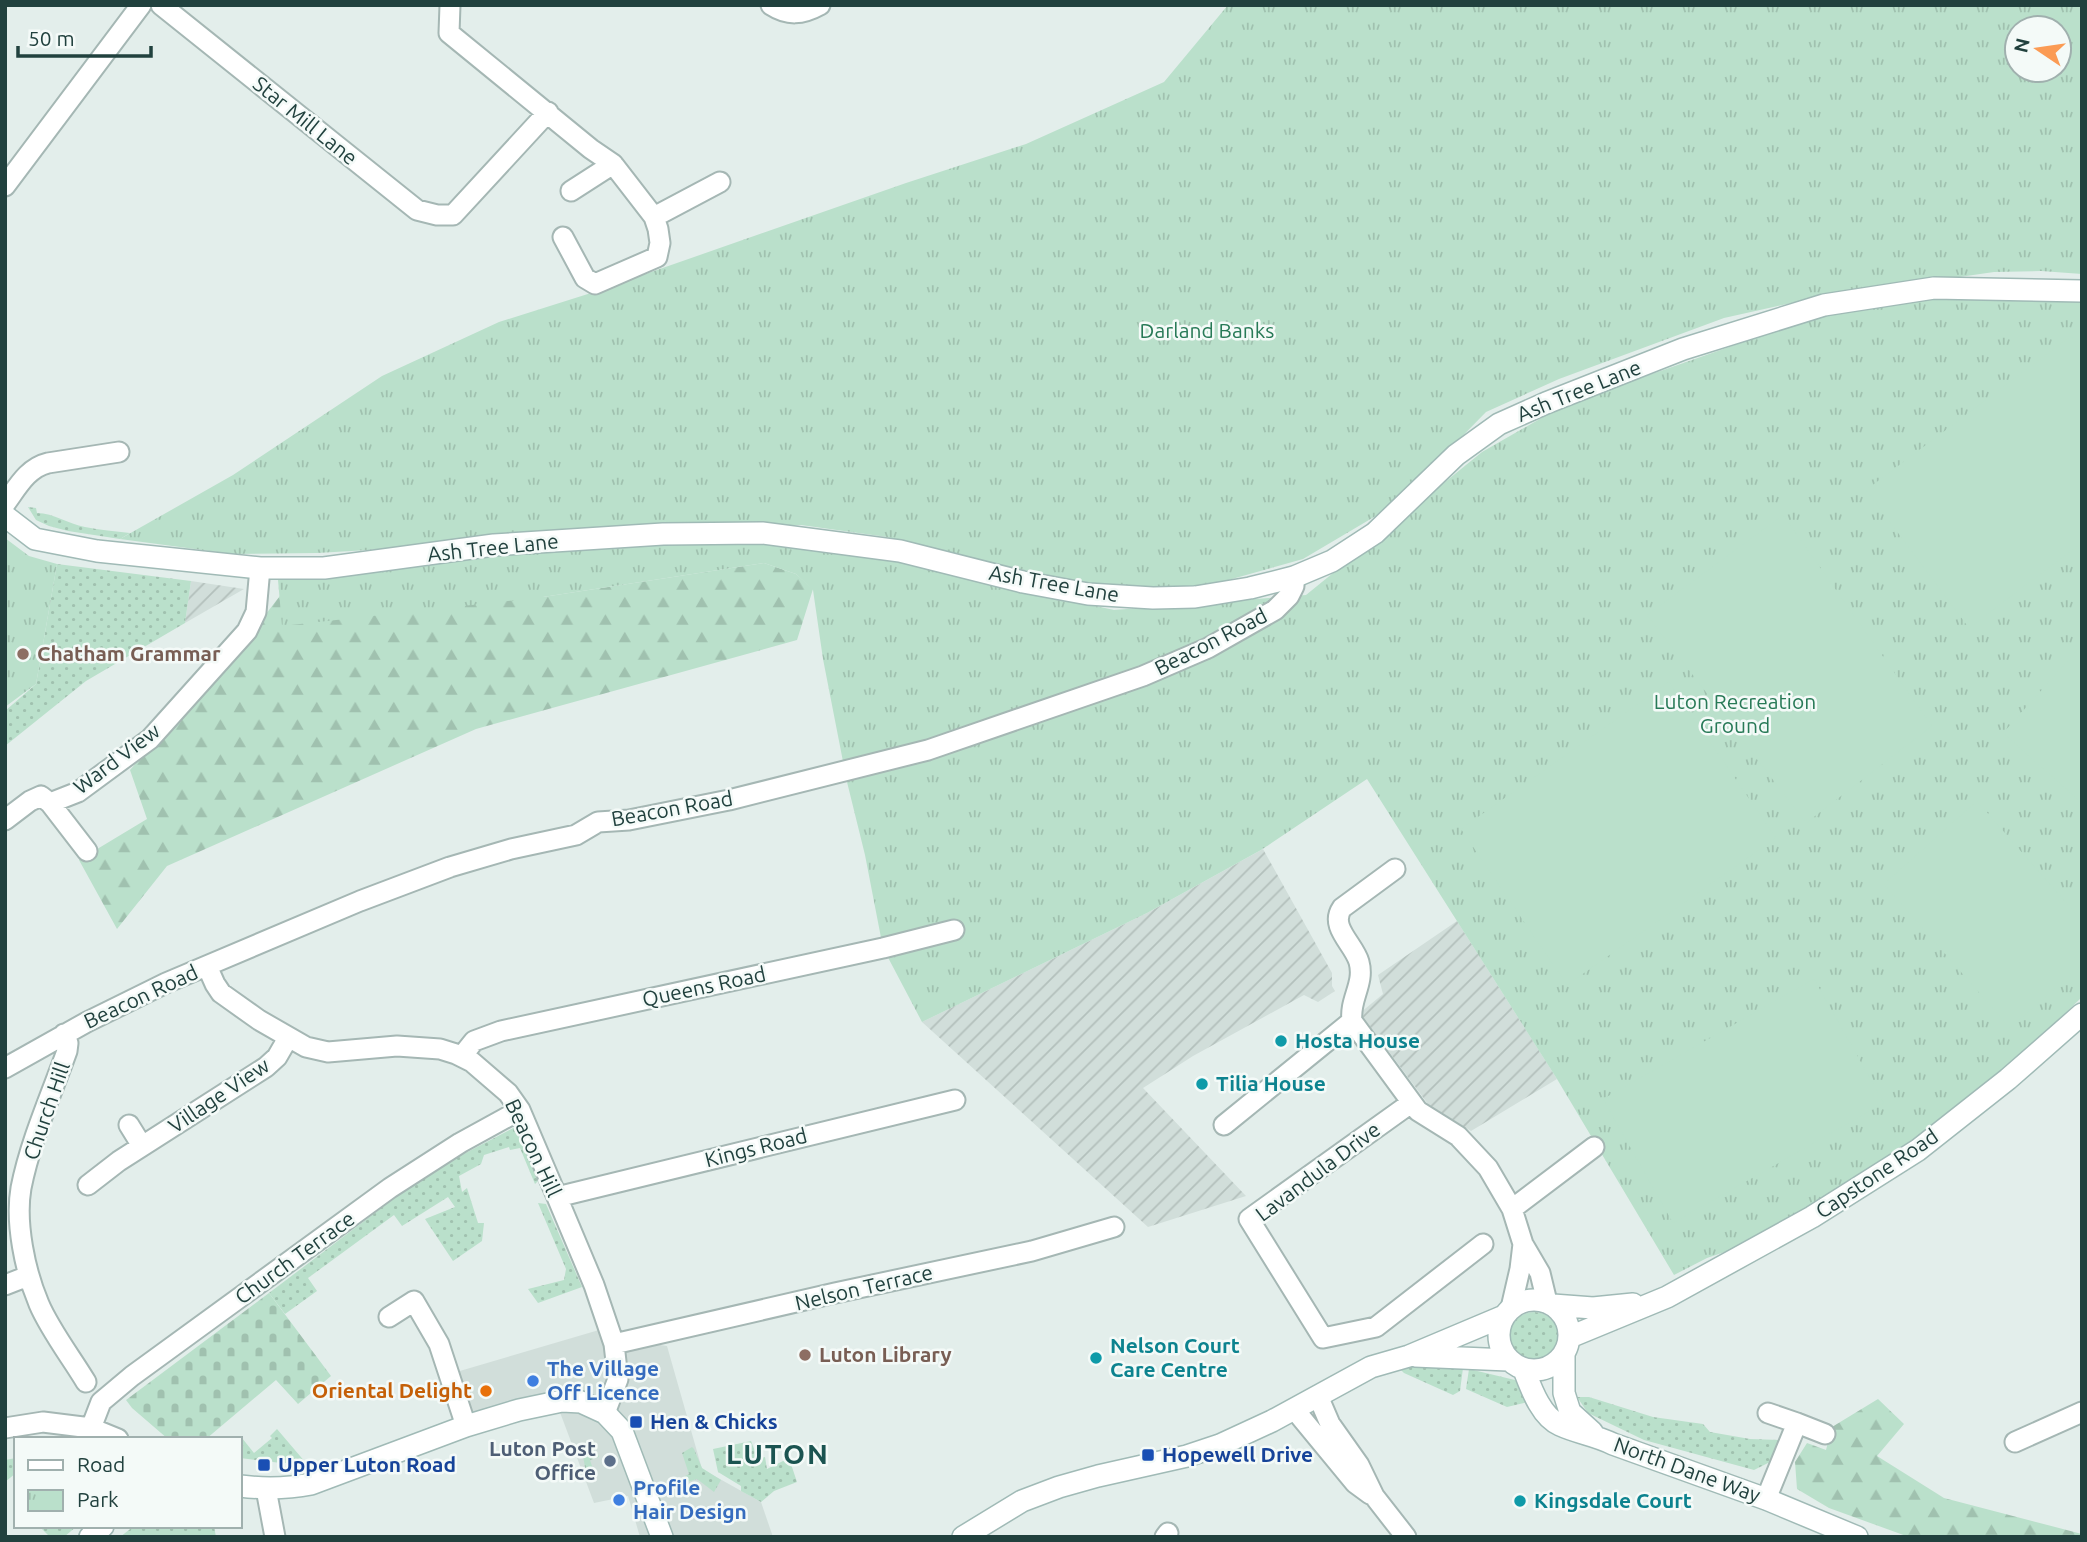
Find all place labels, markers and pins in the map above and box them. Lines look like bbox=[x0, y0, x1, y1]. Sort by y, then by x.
place label: Chatham Grammar bbox=[37, 641, 221, 665]
marker: Chatham Grammar bbox=[15, 646, 31, 662]
place label: Hosta House bbox=[1295, 1028, 1420, 1052]
marker: Hosta House bbox=[1273, 1033, 1289, 1049]
place label: Tilia House bbox=[1216, 1071, 1326, 1095]
marker: Tilia House bbox=[1194, 1076, 1210, 1092]
place label: Nelson Court Care Centre bbox=[1110, 1333, 1240, 1381]
place label: Luton Library bbox=[819, 1342, 952, 1366]
marker: Luton Library bbox=[797, 1347, 813, 1363]
marker: Nelson Court Care Centre bbox=[1088, 1350, 1104, 1366]
place label: The Village Off Licence bbox=[547, 1356, 659, 1404]
marker: The Village Off Licence bbox=[525, 1373, 541, 1389]
place label: Oriental Delight bbox=[312, 1378, 472, 1402]
marker: Oriental Delight bbox=[478, 1383, 494, 1399]
place label: Hen & Chicks bbox=[650, 1409, 778, 1433]
marker: Hen & Chicks bbox=[628, 1414, 644, 1430]
place label: Luton Post Office bbox=[489, 1436, 596, 1484]
place label: Hopewell Drive bbox=[1162, 1442, 1313, 1466]
marker: Hopewell Drive bbox=[1140, 1447, 1156, 1463]
place label: Upper Luton Road bbox=[278, 1452, 456, 1476]
marker: Luton Post Office bbox=[602, 1453, 618, 1469]
marker: Upper Luton Road bbox=[256, 1457, 272, 1473]
place label: Profile Hair Design bbox=[633, 1475, 747, 1523]
place label: Kingsdale Court bbox=[1534, 1488, 1692, 1512]
marker: Profile Hair Design bbox=[611, 1492, 627, 1508]
marker: Kingsdale Court bbox=[1512, 1493, 1528, 1509]

